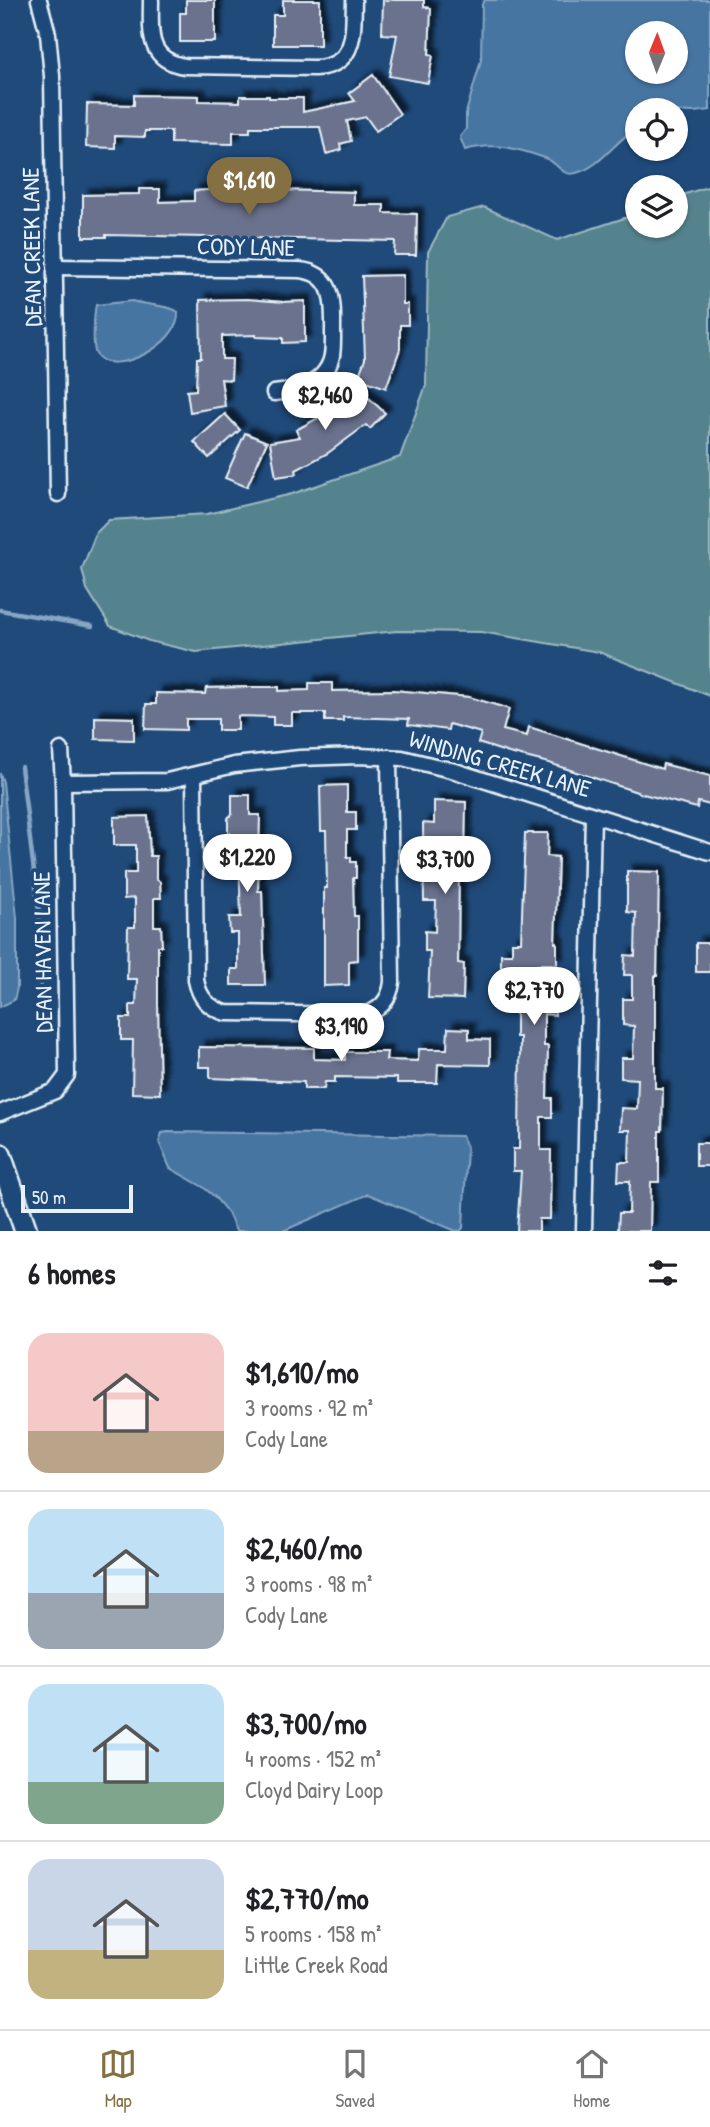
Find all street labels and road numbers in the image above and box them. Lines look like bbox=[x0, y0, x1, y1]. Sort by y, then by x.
street label: DEAN CREEK LANE bbox=[14, 167, 48, 327]
street label: CODY LANE bbox=[197, 229, 296, 263]
street label: WINDING CREEK LANE bbox=[406, 722, 595, 804]
street label: DEAN HAVEN LANE bbox=[25, 871, 59, 1033]

